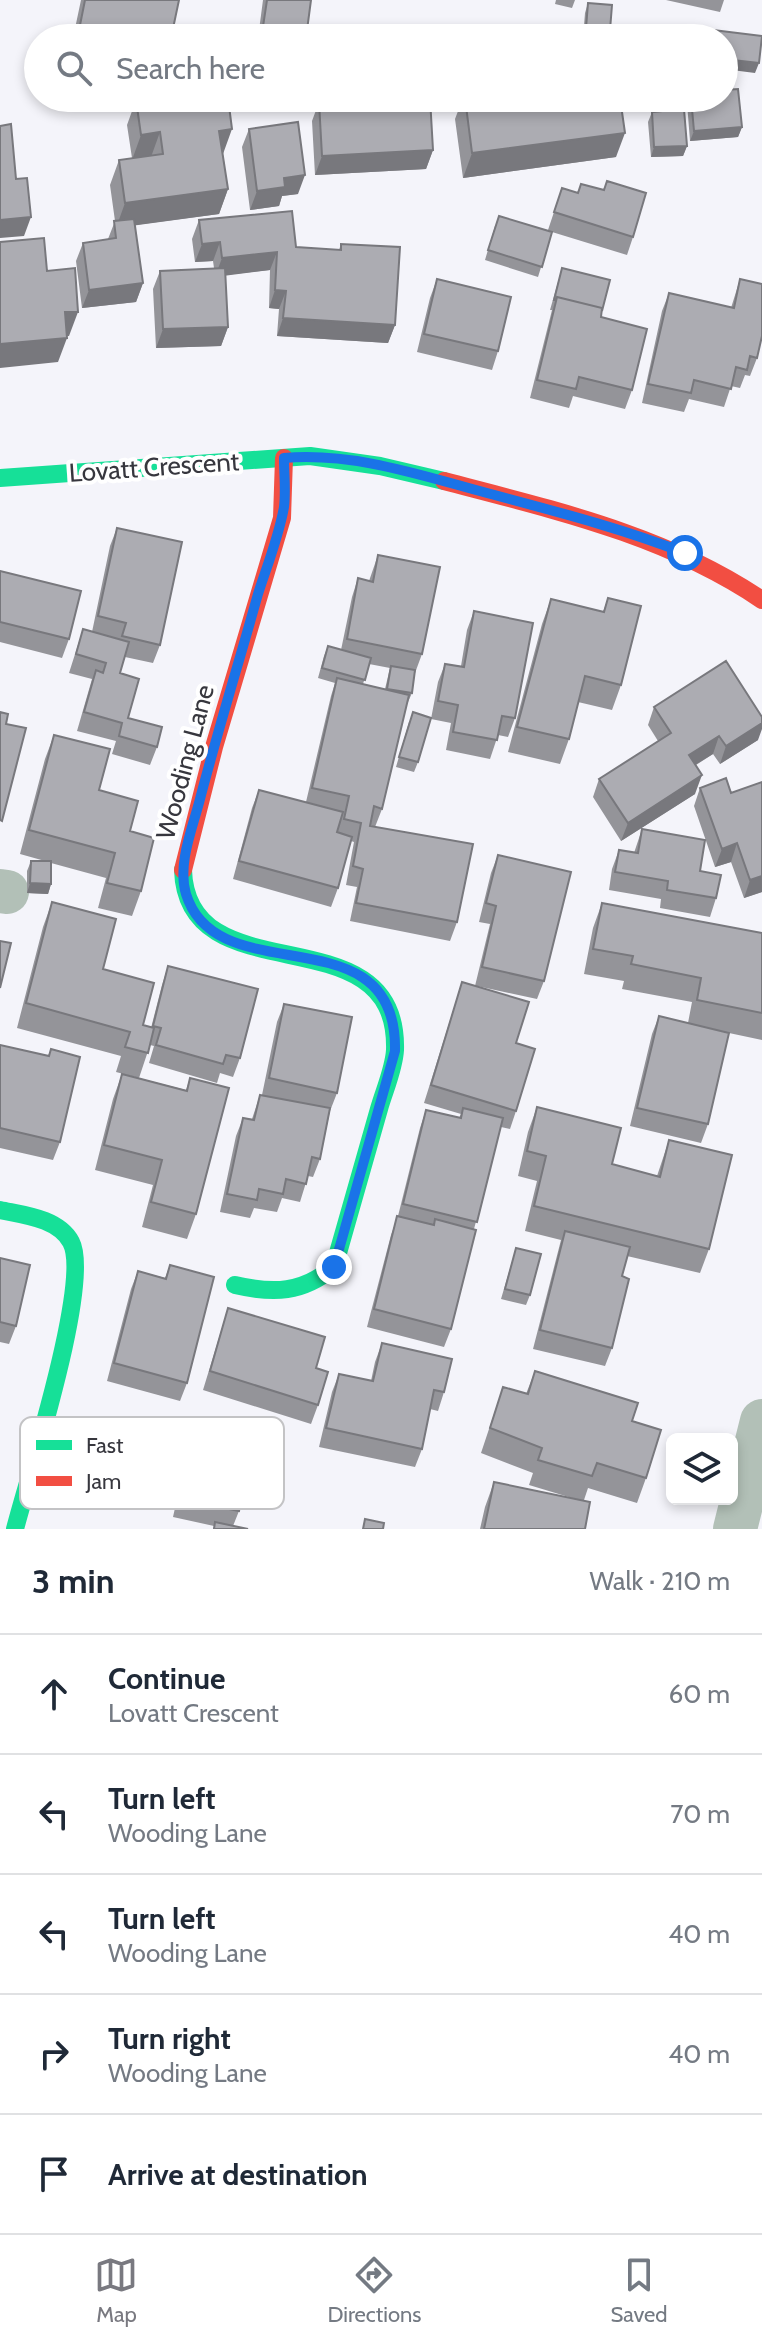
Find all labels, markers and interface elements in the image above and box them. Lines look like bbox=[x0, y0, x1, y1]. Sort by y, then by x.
search box bbox=[24, 24, 738, 112]
icon: search bbox=[52, 46, 96, 90]
text: Search here bbox=[116, 50, 265, 87]
street label: Lovatt Crescent bbox=[68, 445, 241, 489]
route start bbox=[667, 535, 703, 571]
street label: Wooding Lane bbox=[149, 681, 221, 843]
route end bbox=[316, 1249, 352, 1285]
legend bbox=[20, 1417, 284, 1509]
text: Fast bbox=[86, 1432, 124, 1459]
map controls bbox=[666, 1433, 738, 1505]
button: layers bbox=[666, 1433, 738, 1505]
text: Jam bbox=[85, 1468, 121, 1495]
text: 3 min bbox=[32, 1560, 114, 1602]
text: Walk · 210 m bbox=[589, 1565, 730, 1597]
text: Continue bbox=[108, 1660, 225, 1697]
icon: ahead bbox=[32, 1672, 76, 1716]
text: 60 m bbox=[668, 1678, 730, 1710]
text: Lovatt Crescent bbox=[108, 1697, 279, 1729]
text: Turn left bbox=[108, 1780, 216, 1817]
icon: left bbox=[32, 1792, 76, 1836]
text: 70 m bbox=[670, 1798, 730, 1830]
text: Wooding Lane bbox=[108, 1817, 267, 1849]
text: Turn left bbox=[108, 1900, 216, 1937]
icon: left bbox=[32, 1912, 76, 1956]
text: 40 m bbox=[668, 1918, 730, 1950]
text: Wooding Lane bbox=[108, 1937, 267, 1969]
text: Turn right bbox=[108, 2020, 231, 2057]
icon: right bbox=[32, 2032, 76, 2076]
text: 40 m bbox=[668, 2038, 730, 2070]
text: Wooding Lane bbox=[108, 2057, 267, 2089]
icon: arrive bbox=[32, 2152, 76, 2196]
text: Arrive at destination bbox=[108, 2156, 368, 2193]
tab: Map bbox=[94, 2253, 138, 2328]
tab: Directions bbox=[327, 2253, 421, 2328]
tab: Saved bbox=[610, 2253, 668, 2328]

